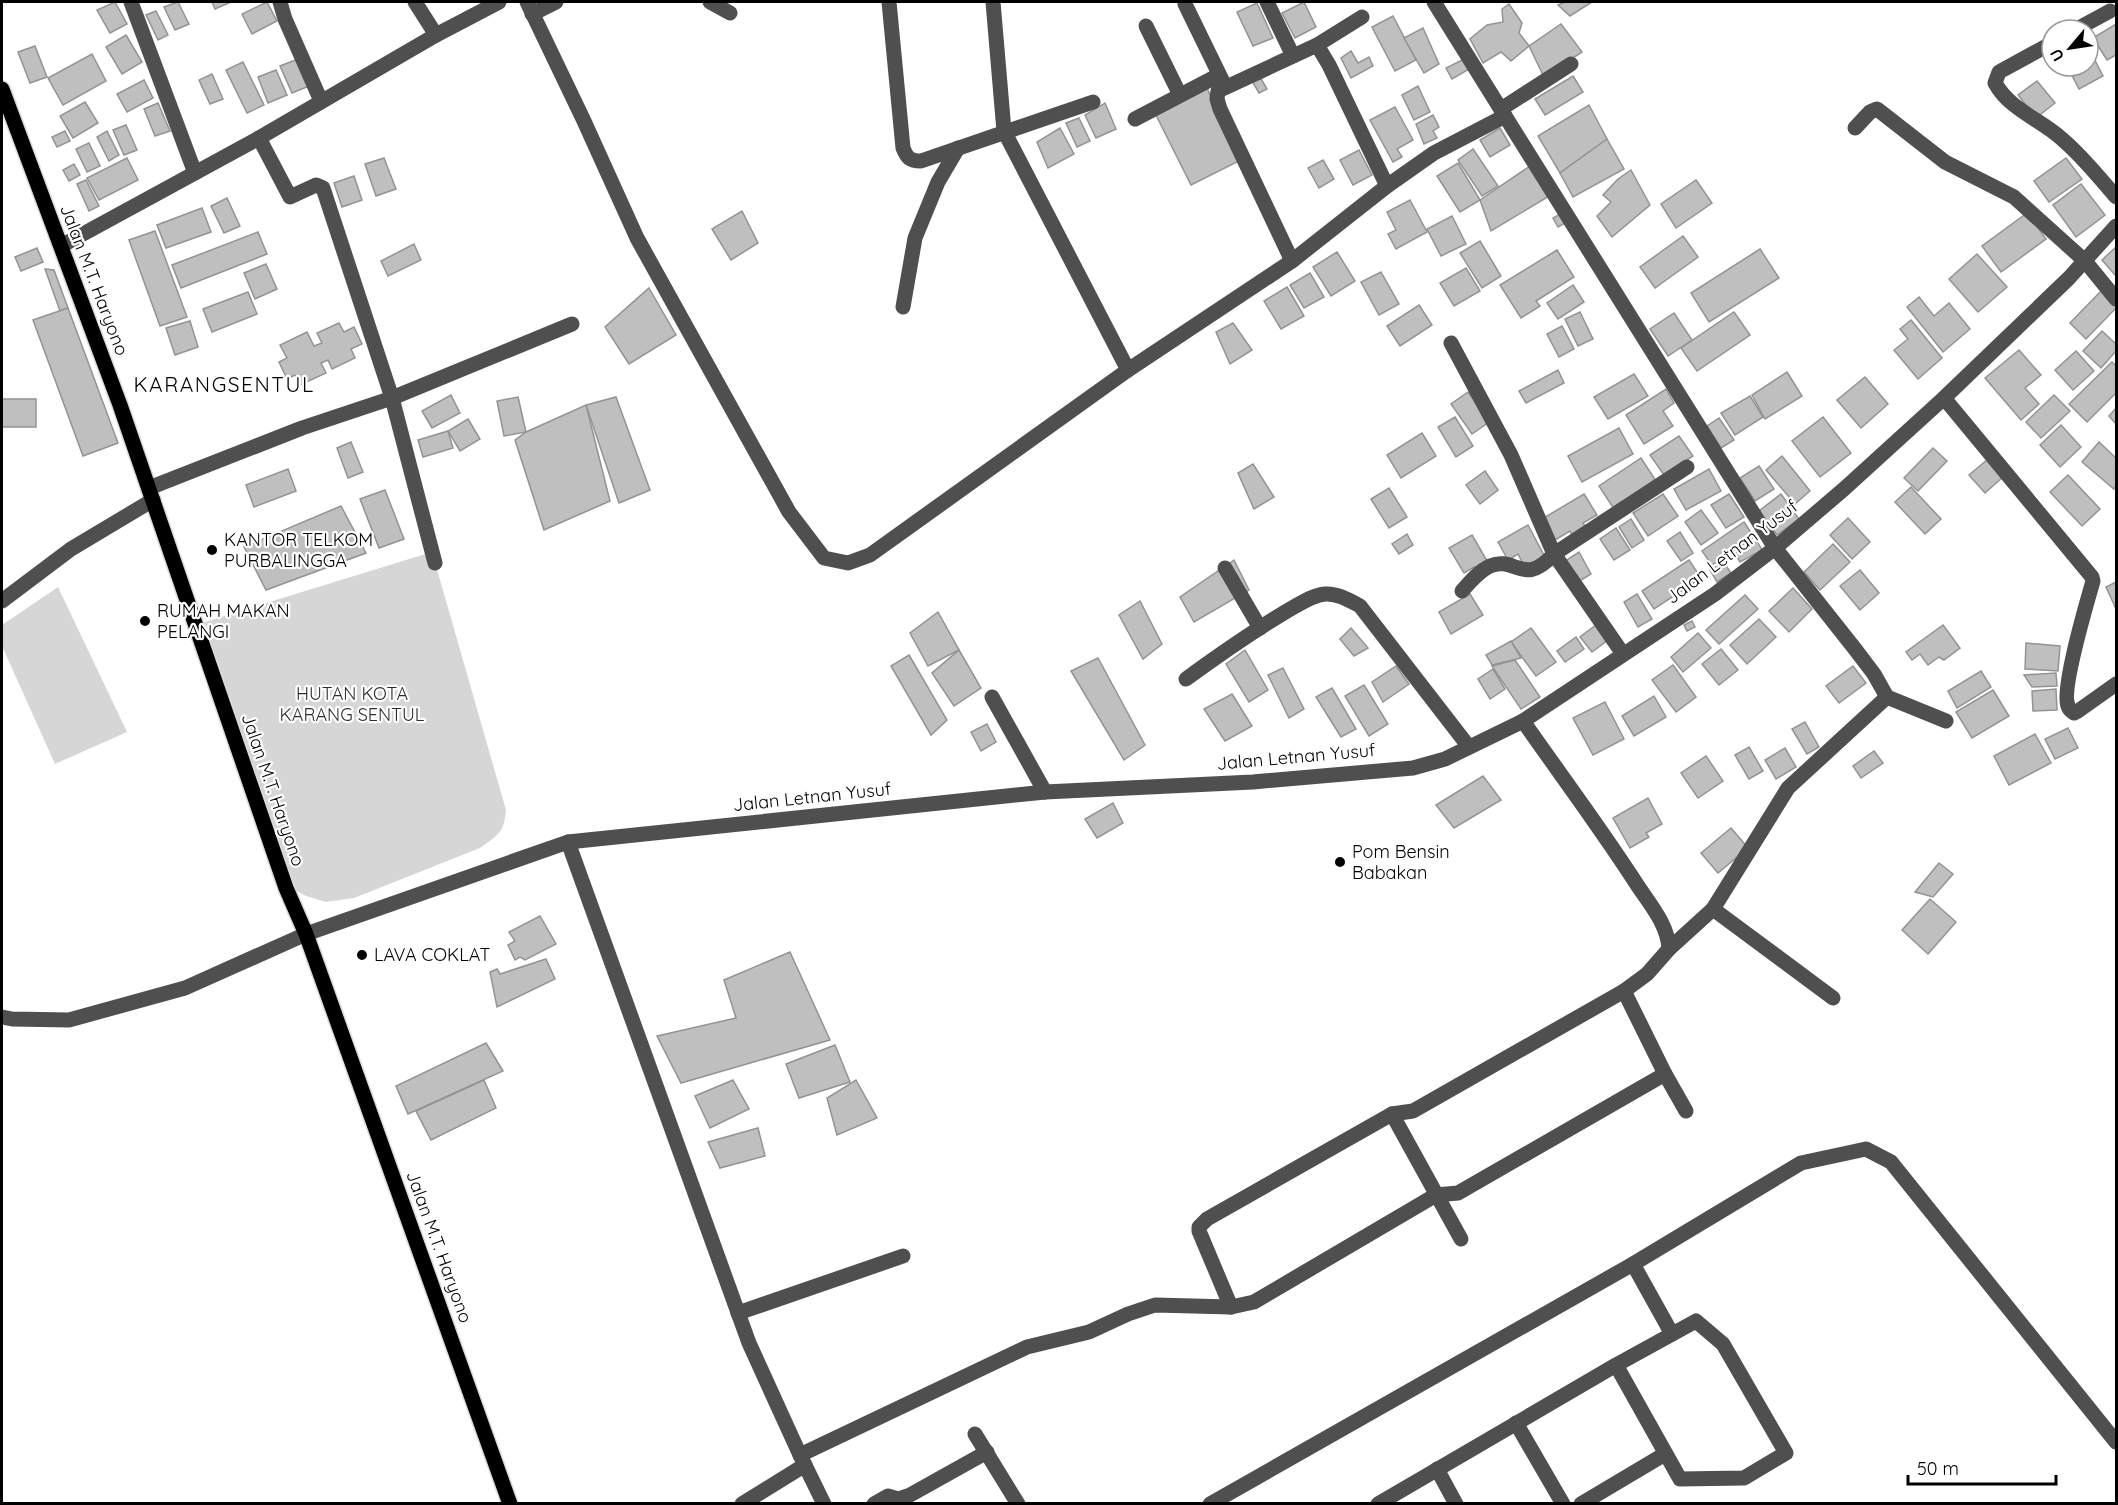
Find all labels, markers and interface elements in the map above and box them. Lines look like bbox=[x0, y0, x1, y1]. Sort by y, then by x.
north arrow bbox=[2040, 18, 2100, 78]
text: U bbox=[2045, 45, 2068, 65]
street label: Jalan M.T. Haryono bbox=[55, 201, 134, 359]
district label: KARANGSENTUL bbox=[133, 371, 315, 397]
street label: Jalan Letnan Yusuf bbox=[1661, 494, 1803, 609]
place label: KANTOR TELKOM PURBALINGGA bbox=[224, 528, 373, 572]
marker: KANTOR TELKOM PURBALINGGA bbox=[205, 543, 219, 557]
place label: RUMAH MAKAN PELANGI bbox=[157, 599, 290, 643]
marker: RUMAH MAKAN PELANGI bbox=[138, 614, 152, 628]
park label: HUTAN KOTA KARANG SENTUL bbox=[280, 682, 425, 726]
street label: Jalan M.T. Haryono bbox=[237, 710, 310, 869]
street label: Jalan Letnan Yusuf bbox=[1216, 738, 1377, 775]
street label: Jalan Letnan Yusuf bbox=[732, 777, 893, 816]
place label: Pom Bensin Babakan bbox=[1352, 840, 1450, 884]
marker: Pom Bensin Babakan bbox=[1333, 855, 1347, 869]
place label: LAVA COKLAT bbox=[374, 943, 490, 966]
marker: LAVA COKLAT bbox=[355, 948, 369, 962]
street label: Jalan M.T. Haryono bbox=[401, 1168, 478, 1326]
scale bar bbox=[1908, 1448, 2056, 1486]
text: 50 m bbox=[1917, 1457, 1959, 1480]

